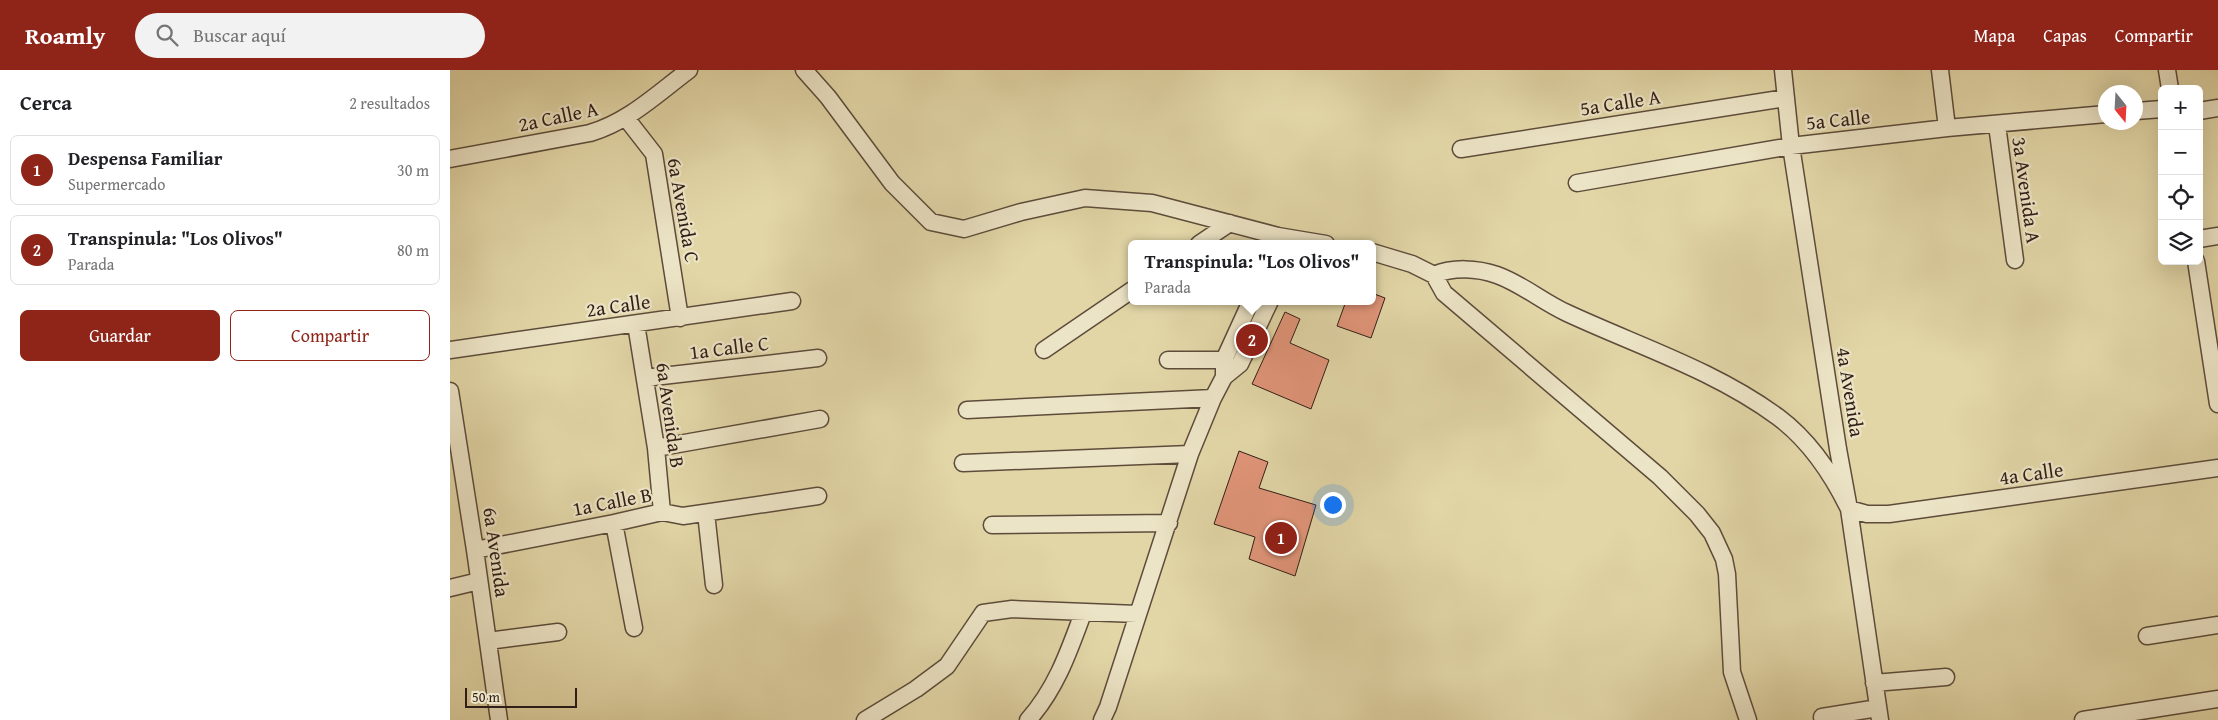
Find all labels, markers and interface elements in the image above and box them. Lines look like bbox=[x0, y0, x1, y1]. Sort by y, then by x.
search box bbox=[135, 13, 485, 58]
text: Roamly bbox=[25, 18, 105, 53]
icon: search bbox=[153, 21, 181, 49]
text: Buscar aquí bbox=[193, 21, 286, 49]
text: Mapa bbox=[1974, 22, 2015, 49]
text: Capas bbox=[2043, 22, 2087, 49]
text: Compartir bbox=[2115, 22, 2193, 49]
street label: 5a Calle A bbox=[1578, 81, 1662, 123]
north arrow bbox=[2098, 85, 2143, 130]
map controls bbox=[2158, 85, 2203, 265]
button: + bbox=[2158, 85, 2203, 130]
text: Cerca bbox=[20, 87, 72, 118]
text: 2 resultados bbox=[349, 91, 430, 115]
street label: 2a Calle A bbox=[515, 93, 601, 139]
street label: 5a Calle bbox=[1804, 101, 1872, 137]
button: − bbox=[2158, 130, 2203, 175]
street label: 3a Avenida A bbox=[2005, 135, 2049, 245]
text: Despensa Familiar bbox=[68, 144, 223, 172]
street label: 6a Avenida C bbox=[661, 155, 707, 265]
text: 1 bbox=[33, 158, 41, 182]
text: 30 m bbox=[397, 158, 429, 182]
text: Supermercado bbox=[68, 172, 166, 196]
button: locate bbox=[2158, 175, 2203, 220]
button: layers bbox=[2158, 220, 2203, 265]
text: Transpinula: "Los Olivos" bbox=[68, 224, 283, 252]
text: 2 bbox=[33, 238, 41, 262]
text: 80 m bbox=[397, 238, 429, 262]
popup bbox=[1128, 240, 1376, 305]
text: Transpinula: "Los Olivos" bbox=[1145, 247, 1359, 275]
text: Parada bbox=[68, 252, 114, 276]
text: Parada bbox=[1145, 275, 1191, 299]
street label: 2a Calle bbox=[584, 286, 652, 324]
button: Guardar bbox=[20, 310, 220, 361]
button: Compartir bbox=[230, 310, 430, 361]
pin: 2 bbox=[1236, 321, 1268, 359]
street label: 1a Calle C bbox=[688, 328, 770, 366]
street label: 4a Avenida bbox=[1830, 345, 1872, 439]
street label: 6a Avenida B bbox=[649, 360, 693, 470]
street label: 4a Calle bbox=[1997, 454, 2065, 492]
street label: 1a Calle B bbox=[570, 479, 654, 523]
your location bbox=[1320, 492, 1346, 518]
street label: 6a Avenida bbox=[476, 505, 518, 599]
pin: 1 bbox=[1265, 519, 1297, 557]
scale bar bbox=[465, 685, 578, 708]
text: 50 m bbox=[472, 687, 500, 707]

